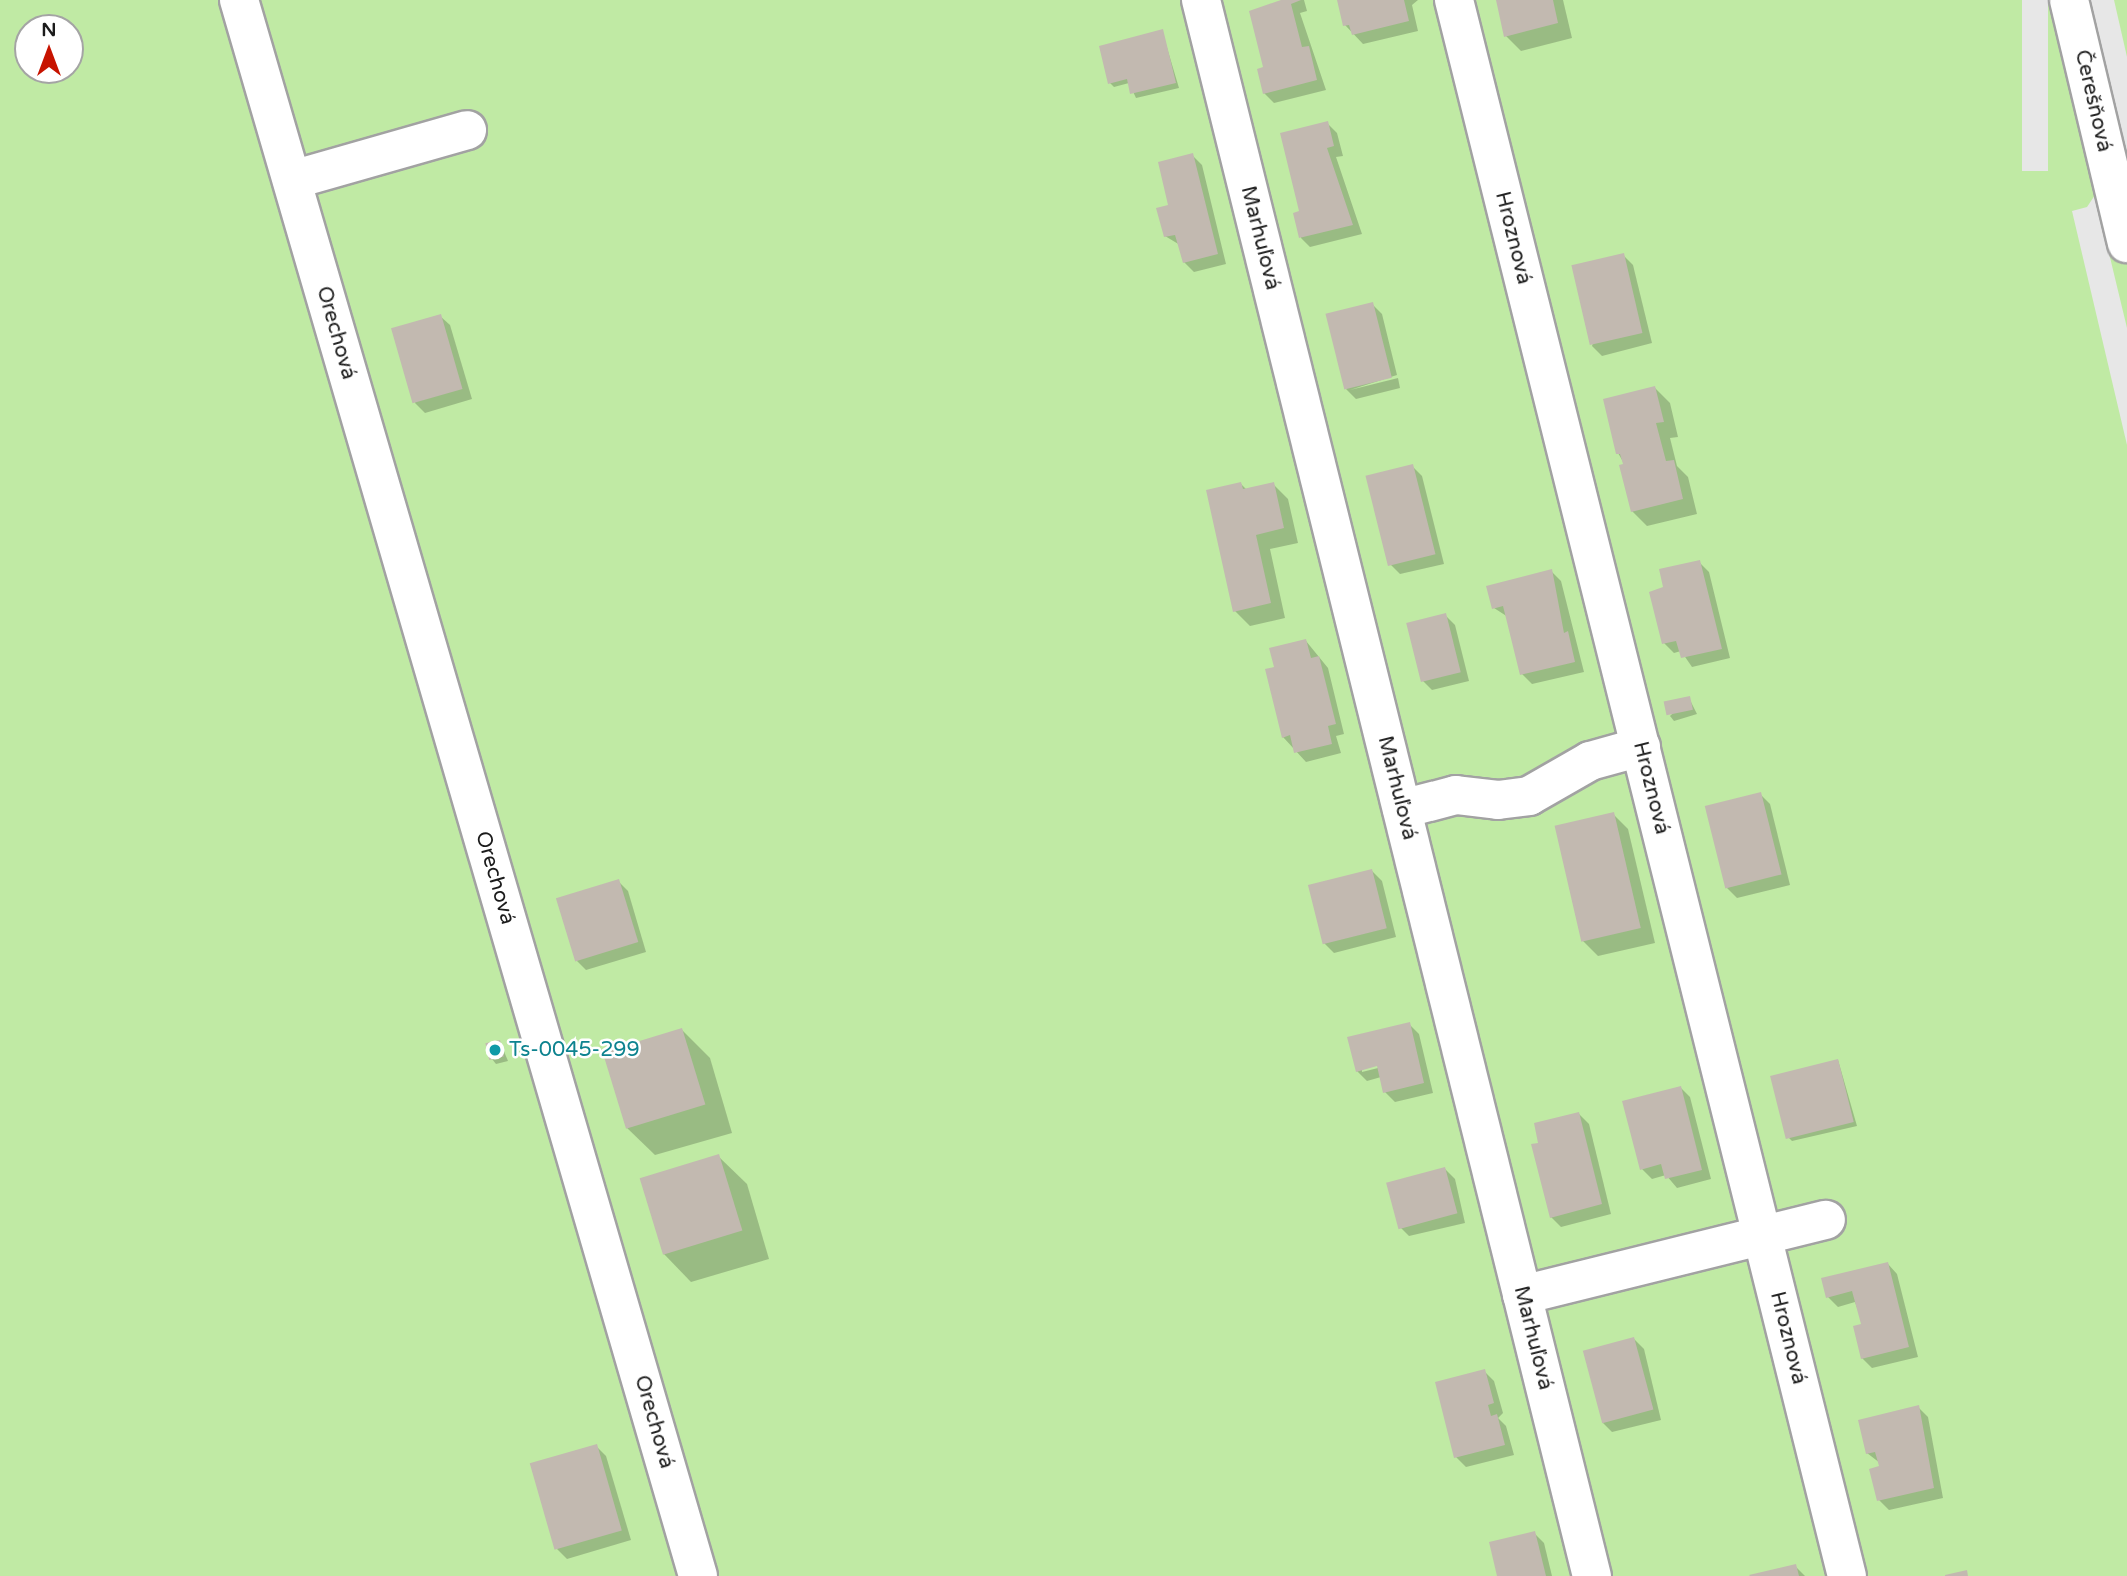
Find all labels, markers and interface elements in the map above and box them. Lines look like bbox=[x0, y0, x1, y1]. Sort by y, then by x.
north arrow bbox=[14, 14, 84, 84]
text: N bbox=[41, 19, 57, 41]
street label: Čerešňová bbox=[2069, 47, 2117, 155]
street label: Marhuľová bbox=[1235, 183, 1285, 293]
street label: Hroznová bbox=[1489, 189, 1537, 287]
street label: Orechová bbox=[311, 283, 361, 383]
street label: Marhuľová bbox=[1372, 733, 1422, 843]
street label: Hroznová bbox=[1627, 739, 1675, 837]
street label: Orechová bbox=[470, 828, 520, 928]
place label: Ts-0045-299 bbox=[509, 1037, 640, 1063]
marker: Ts-0045-299 bbox=[487, 1042, 503, 1058]
street label: Marhuľová bbox=[1508, 1283, 1558, 1393]
street label: Hroznová bbox=[1764, 1289, 1812, 1387]
street label: Orechová bbox=[629, 1372, 679, 1472]

